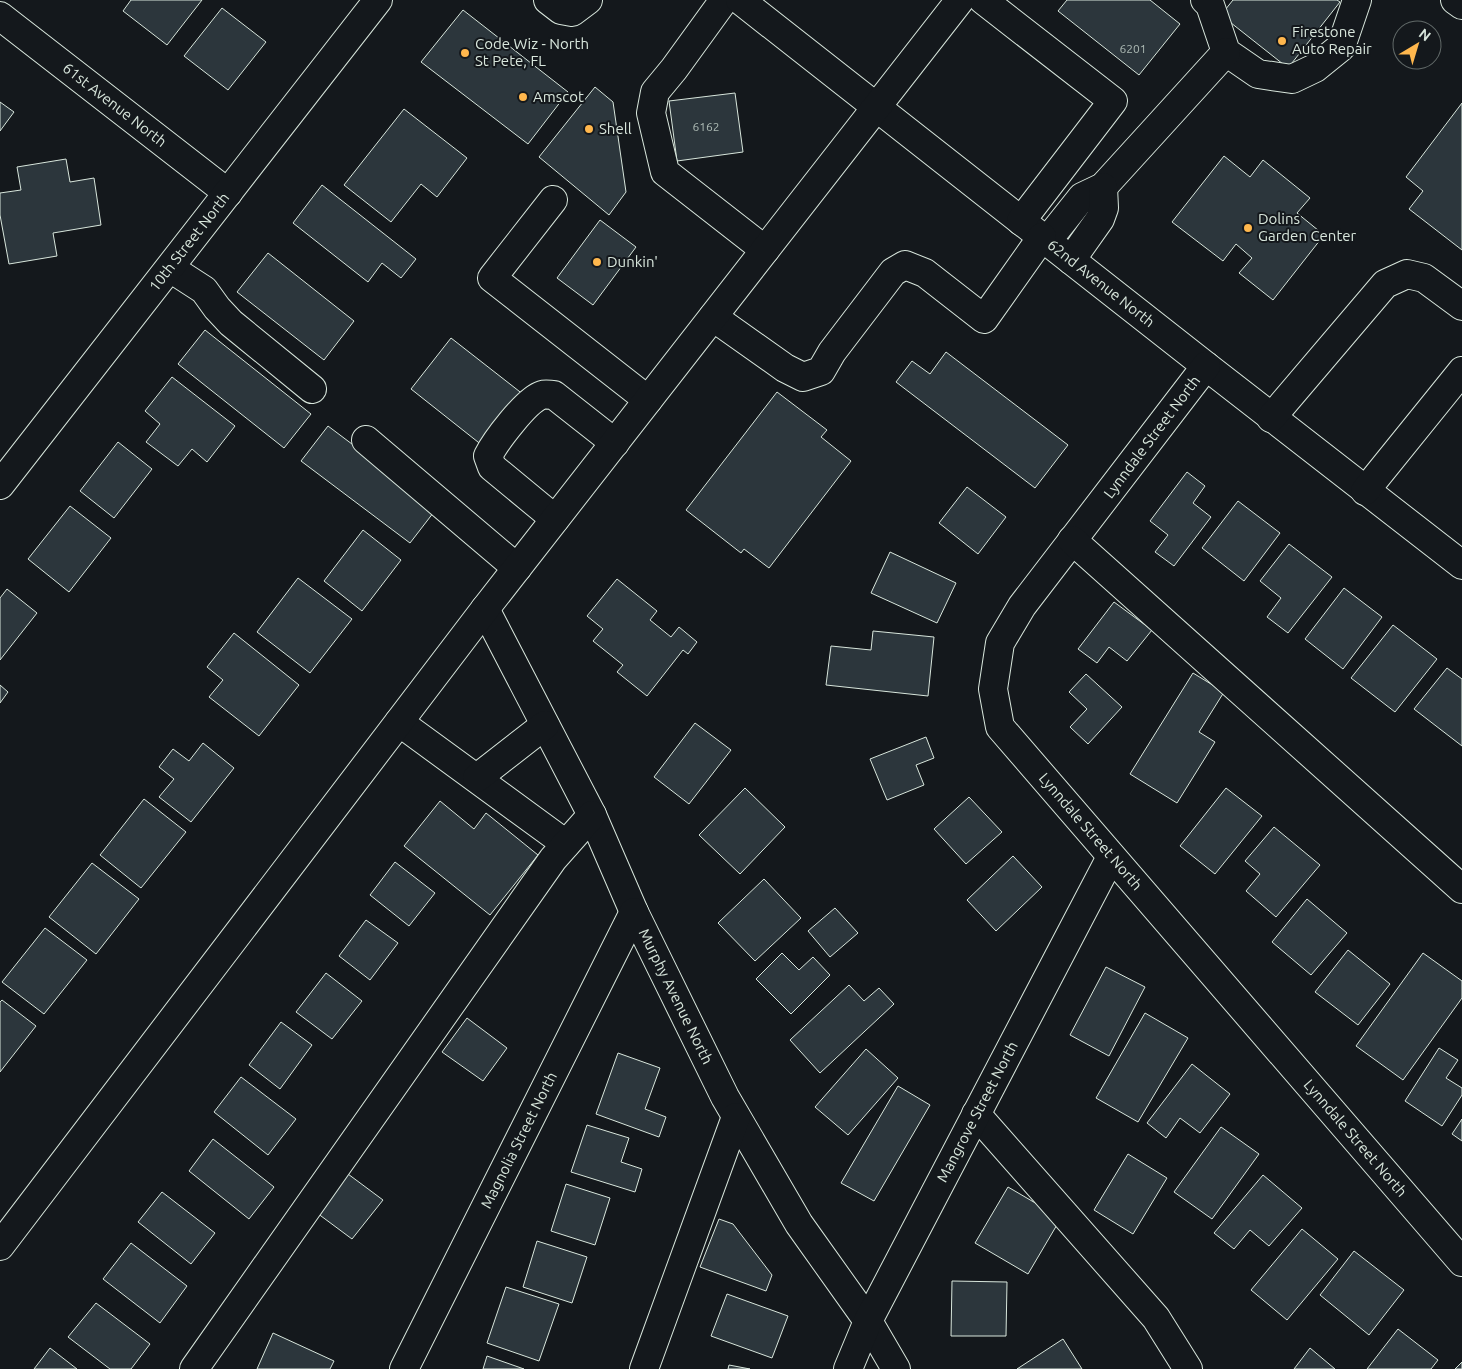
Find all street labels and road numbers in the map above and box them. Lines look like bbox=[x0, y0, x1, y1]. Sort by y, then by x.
street label: 61st Avenue North bbox=[60, 59, 170, 150]
street label: 10th Street North bbox=[145, 189, 232, 294]
street label: 62nd Avenue North bbox=[1044, 236, 1158, 330]
street label: Lynndale Street North bbox=[1100, 372, 1203, 501]
street label: Lynndale Street North bbox=[1036, 769, 1146, 893]
street label: Murphy Avenue North bbox=[636, 926, 716, 1067]
street label: Mangrove Street North bbox=[933, 1038, 1021, 1185]
street label: Magnolia Street North bbox=[477, 1069, 560, 1211]
street label: Lynndale Street North bbox=[1300, 1076, 1411, 1200]

